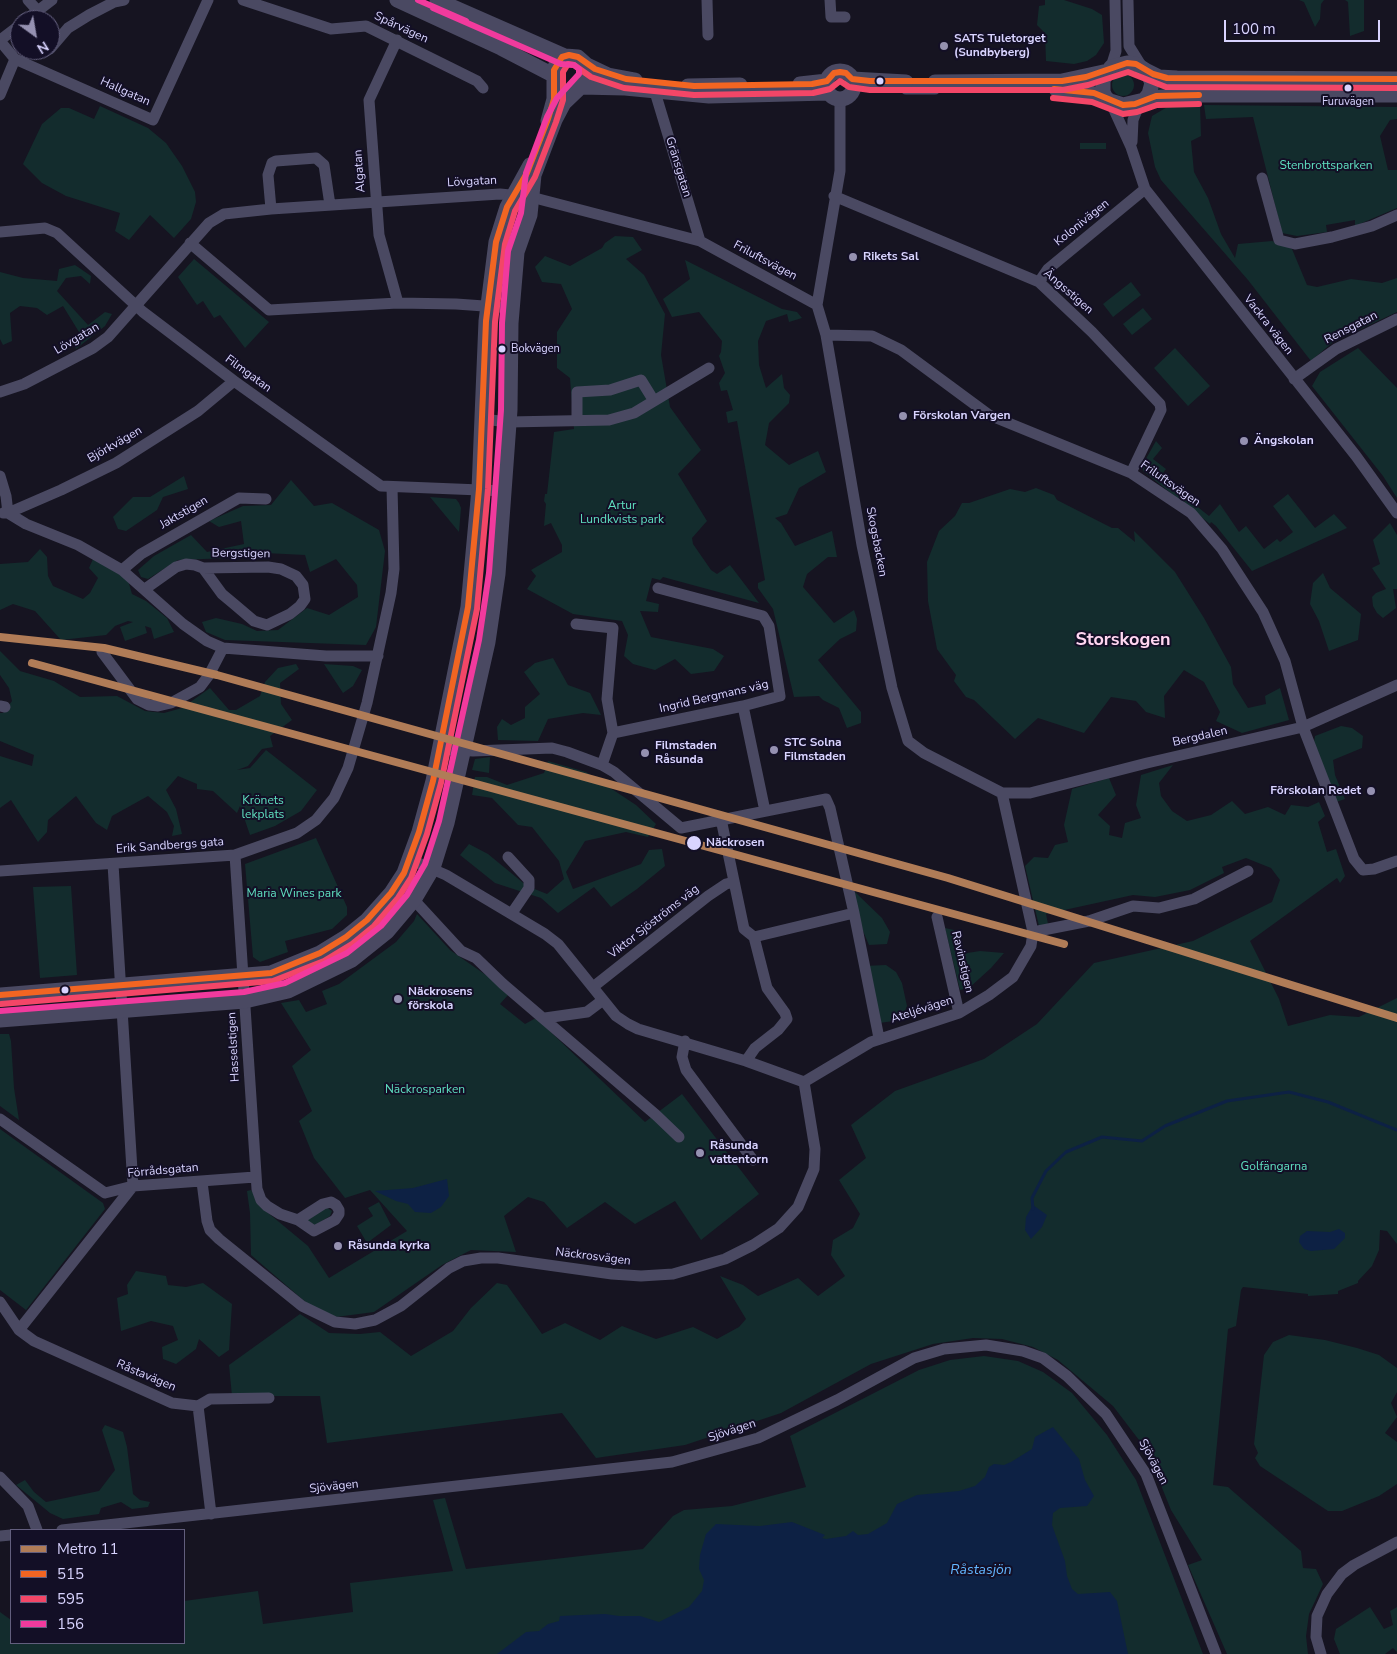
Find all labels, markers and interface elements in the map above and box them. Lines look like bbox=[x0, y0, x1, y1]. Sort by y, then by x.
street label: Spårvägen bbox=[372, 9, 430, 47]
north arrow bbox=[10, 10, 60, 60]
scale bar bbox=[1227, 10, 1383, 42]
text: 100 m bbox=[1232, 19, 1276, 39]
place label: SATS Tuletorget (Sundbyberg) bbox=[954, 32, 1046, 60]
text: N bbox=[33, 36, 52, 58]
marker: SATS Tuletorget (Sundbyberg) bbox=[938, 40, 950, 52]
street label: Hallgatan bbox=[98, 75, 152, 109]
unlabelled marker bbox=[875, 76, 885, 86]
marker: Furuvägen bbox=[1343, 83, 1353, 93]
place label: Furuvägen bbox=[1322, 95, 1374, 109]
street label: Gränsgatan bbox=[662, 135, 694, 199]
street label: Algatan bbox=[351, 149, 369, 193]
park label: Stenbrottsparken bbox=[1279, 159, 1373, 173]
street label: Lövgatan bbox=[447, 174, 497, 190]
street label: Kolonivägen bbox=[1052, 196, 1112, 250]
street label: Friluftsvägen bbox=[731, 238, 799, 284]
place label: Rikets Sal bbox=[863, 250, 919, 264]
marker: Rikets Sal bbox=[847, 251, 859, 263]
street label: Ängsstigen bbox=[1040, 266, 1096, 318]
street label: Vackra vägen bbox=[1240, 292, 1296, 358]
street label: Rensgatan bbox=[1322, 309, 1380, 347]
street label: Lövgatan bbox=[52, 320, 102, 358]
place label: Bokvägen bbox=[511, 342, 560, 356]
marker: Bokvägen bbox=[497, 344, 507, 354]
street label: Filmgatan bbox=[222, 352, 274, 396]
place label: Förskolan Vargen bbox=[913, 409, 1011, 423]
marker: Förskolan Vargen bbox=[897, 410, 909, 422]
street label: Björkvägen bbox=[85, 424, 145, 466]
place label: Ängskolan bbox=[1254, 434, 1314, 448]
marker: Ängskolan bbox=[1238, 435, 1250, 447]
street label: Friluftsvägen bbox=[1137, 458, 1203, 510]
street label: Jaktstigen bbox=[157, 493, 211, 533]
park label: Artur Lundkvists park bbox=[580, 499, 664, 527]
street label: Skogsbacken bbox=[862, 506, 890, 578]
street label: Bergstigen bbox=[212, 546, 270, 562]
district label: Storskogen bbox=[1075, 630, 1171, 652]
street label: Ingrid Bergmans väg bbox=[658, 677, 770, 717]
street label: Bergdalen bbox=[1171, 724, 1229, 750]
place label: STC Solna Filmstaden bbox=[784, 736, 846, 764]
place label: Filmstaden Råsunda bbox=[655, 739, 717, 767]
marker: STC Solna Filmstaden bbox=[768, 744, 780, 756]
marker: Filmstaden Råsunda bbox=[639, 747, 651, 759]
place label: Förskolan Redet bbox=[1270, 784, 1361, 798]
marker: Förskolan Redet bbox=[1365, 785, 1377, 797]
park label: Krönets lekplats bbox=[242, 794, 284, 822]
marker: Näckrosen bbox=[685, 834, 703, 852]
street label: Erik Sandbergs gata bbox=[116, 835, 224, 857]
place label: Näckrosen bbox=[706, 836, 765, 850]
street label: Viktor Sjöströms väg bbox=[606, 882, 702, 962]
park label: Maria Wines park bbox=[247, 887, 341, 901]
street label: Ravinstigen bbox=[948, 930, 976, 994]
unlabelled marker bbox=[60, 985, 70, 995]
place label: Näckrosens förskola bbox=[408, 985, 472, 1013]
marker: Näckrosens förskola bbox=[392, 993, 404, 1005]
street label: Ateljévägen bbox=[889, 993, 955, 1027]
street label: Hasselstigen bbox=[225, 1012, 243, 1082]
park label: Näckrosparken bbox=[385, 1083, 465, 1097]
place label: Råsunda vattentorn bbox=[710, 1139, 768, 1167]
marker: Råsunda vattentorn bbox=[694, 1147, 706, 1159]
park label: Golfängarna bbox=[1241, 1160, 1307, 1174]
street label: Förrådsgatan bbox=[127, 1161, 199, 1181]
place label: Råsunda kyrka bbox=[348, 1239, 430, 1253]
marker: Råsunda kyrka bbox=[332, 1240, 344, 1252]
street label: Näckrosvägen bbox=[554, 1245, 632, 1269]
street label: Råstavägen bbox=[114, 1357, 178, 1395]
street label: Sjövägen bbox=[706, 1417, 758, 1445]
street label: Sjövägen bbox=[1135, 1437, 1171, 1487]
street label: Sjövägen bbox=[309, 1477, 359, 1497]
legend bbox=[10, 1529, 185, 1644]
text: Metro 11 bbox=[57, 1539, 119, 1559]
water label: Råstasjön bbox=[950, 1563, 1012, 1579]
text: 515 bbox=[57, 1564, 84, 1584]
text: 595 bbox=[57, 1589, 84, 1609]
text: 156 bbox=[57, 1614, 84, 1634]

